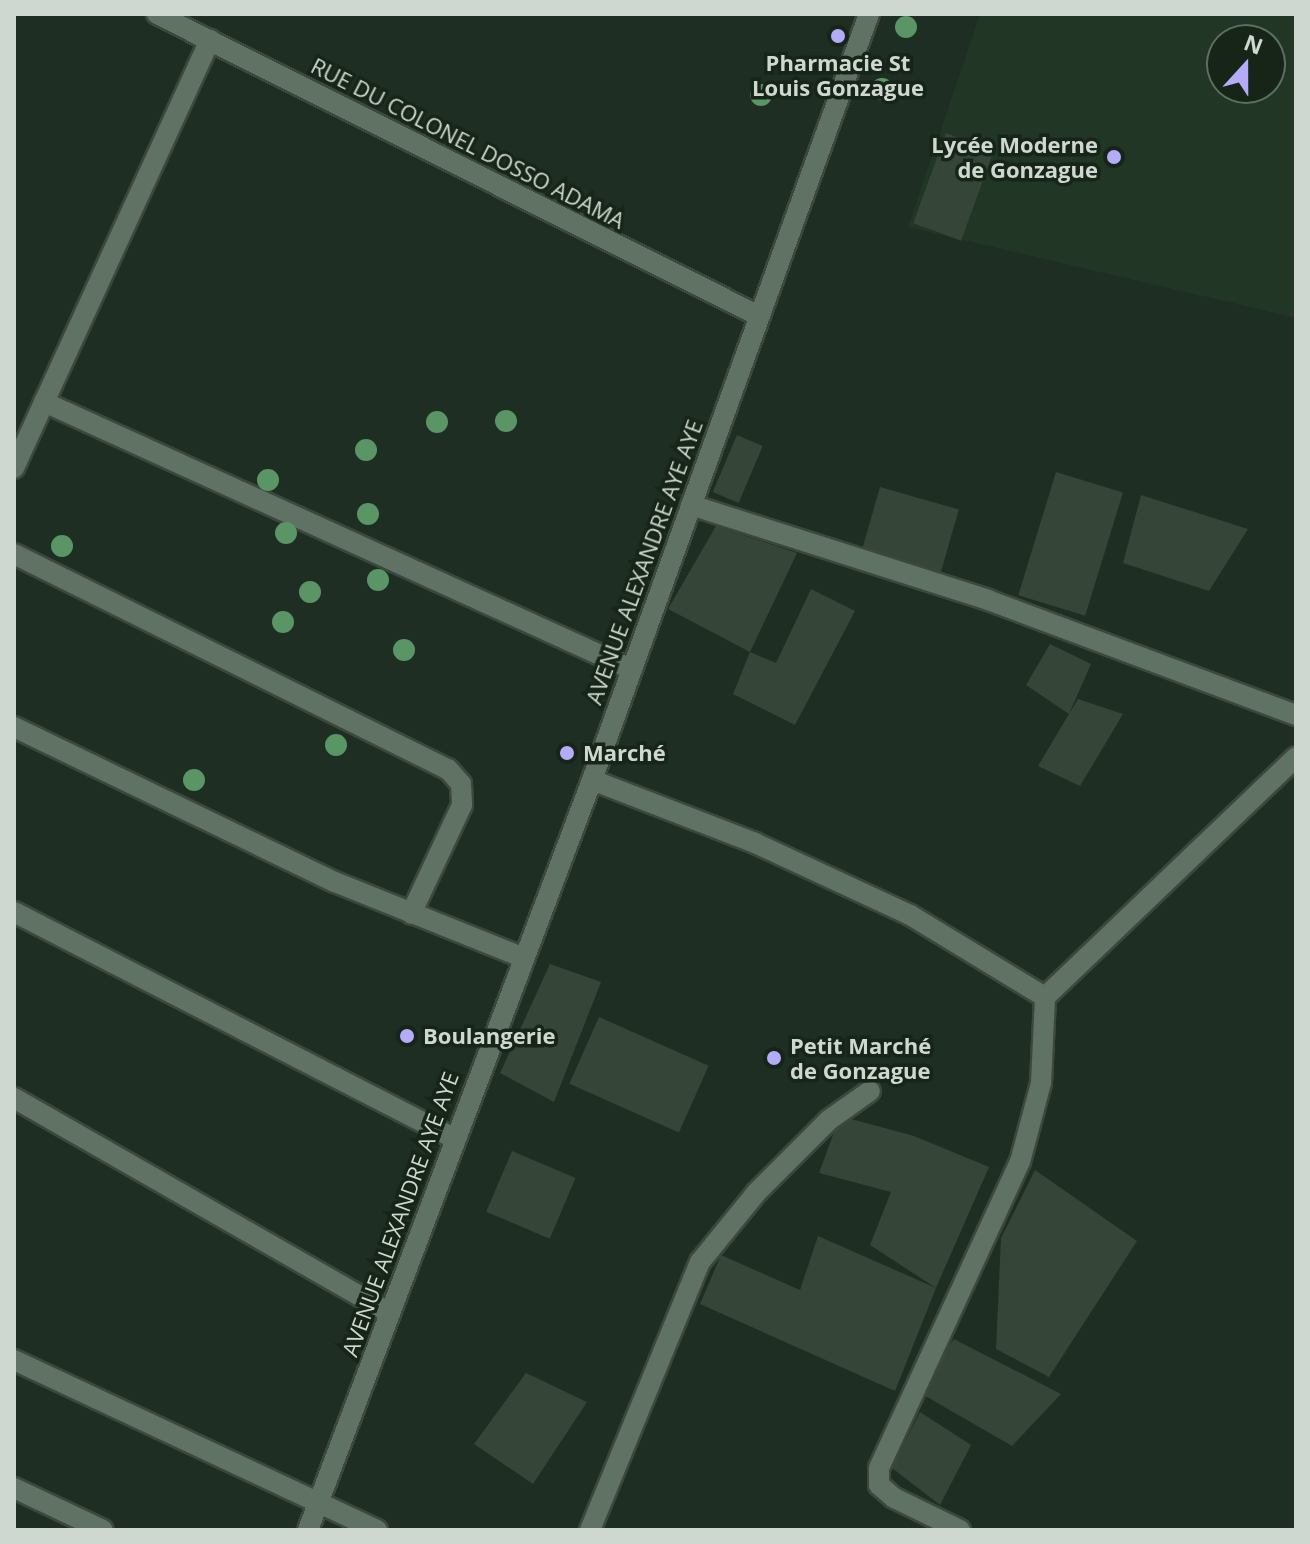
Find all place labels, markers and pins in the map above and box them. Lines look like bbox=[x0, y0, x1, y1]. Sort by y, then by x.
marker: Pharmacie St Louis Gonzague bbox=[829, 27, 847, 45]
place label: Pharmacie St Louis Gonzague bbox=[752, 49, 924, 100]
place label: Lycée Moderne de Gonzague bbox=[931, 131, 1098, 182]
marker: Lycée Moderne de Gonzague bbox=[1105, 148, 1123, 166]
place label: Marché bbox=[583, 740, 666, 766]
marker: Marché bbox=[558, 744, 576, 762]
place label: Boulangerie bbox=[423, 1023, 555, 1049]
marker: Boulangerie bbox=[398, 1027, 416, 1045]
place label: Petit Marché de Gonzague bbox=[790, 1032, 931, 1084]
marker: Petit Marché de Gonzague bbox=[765, 1049, 783, 1067]

